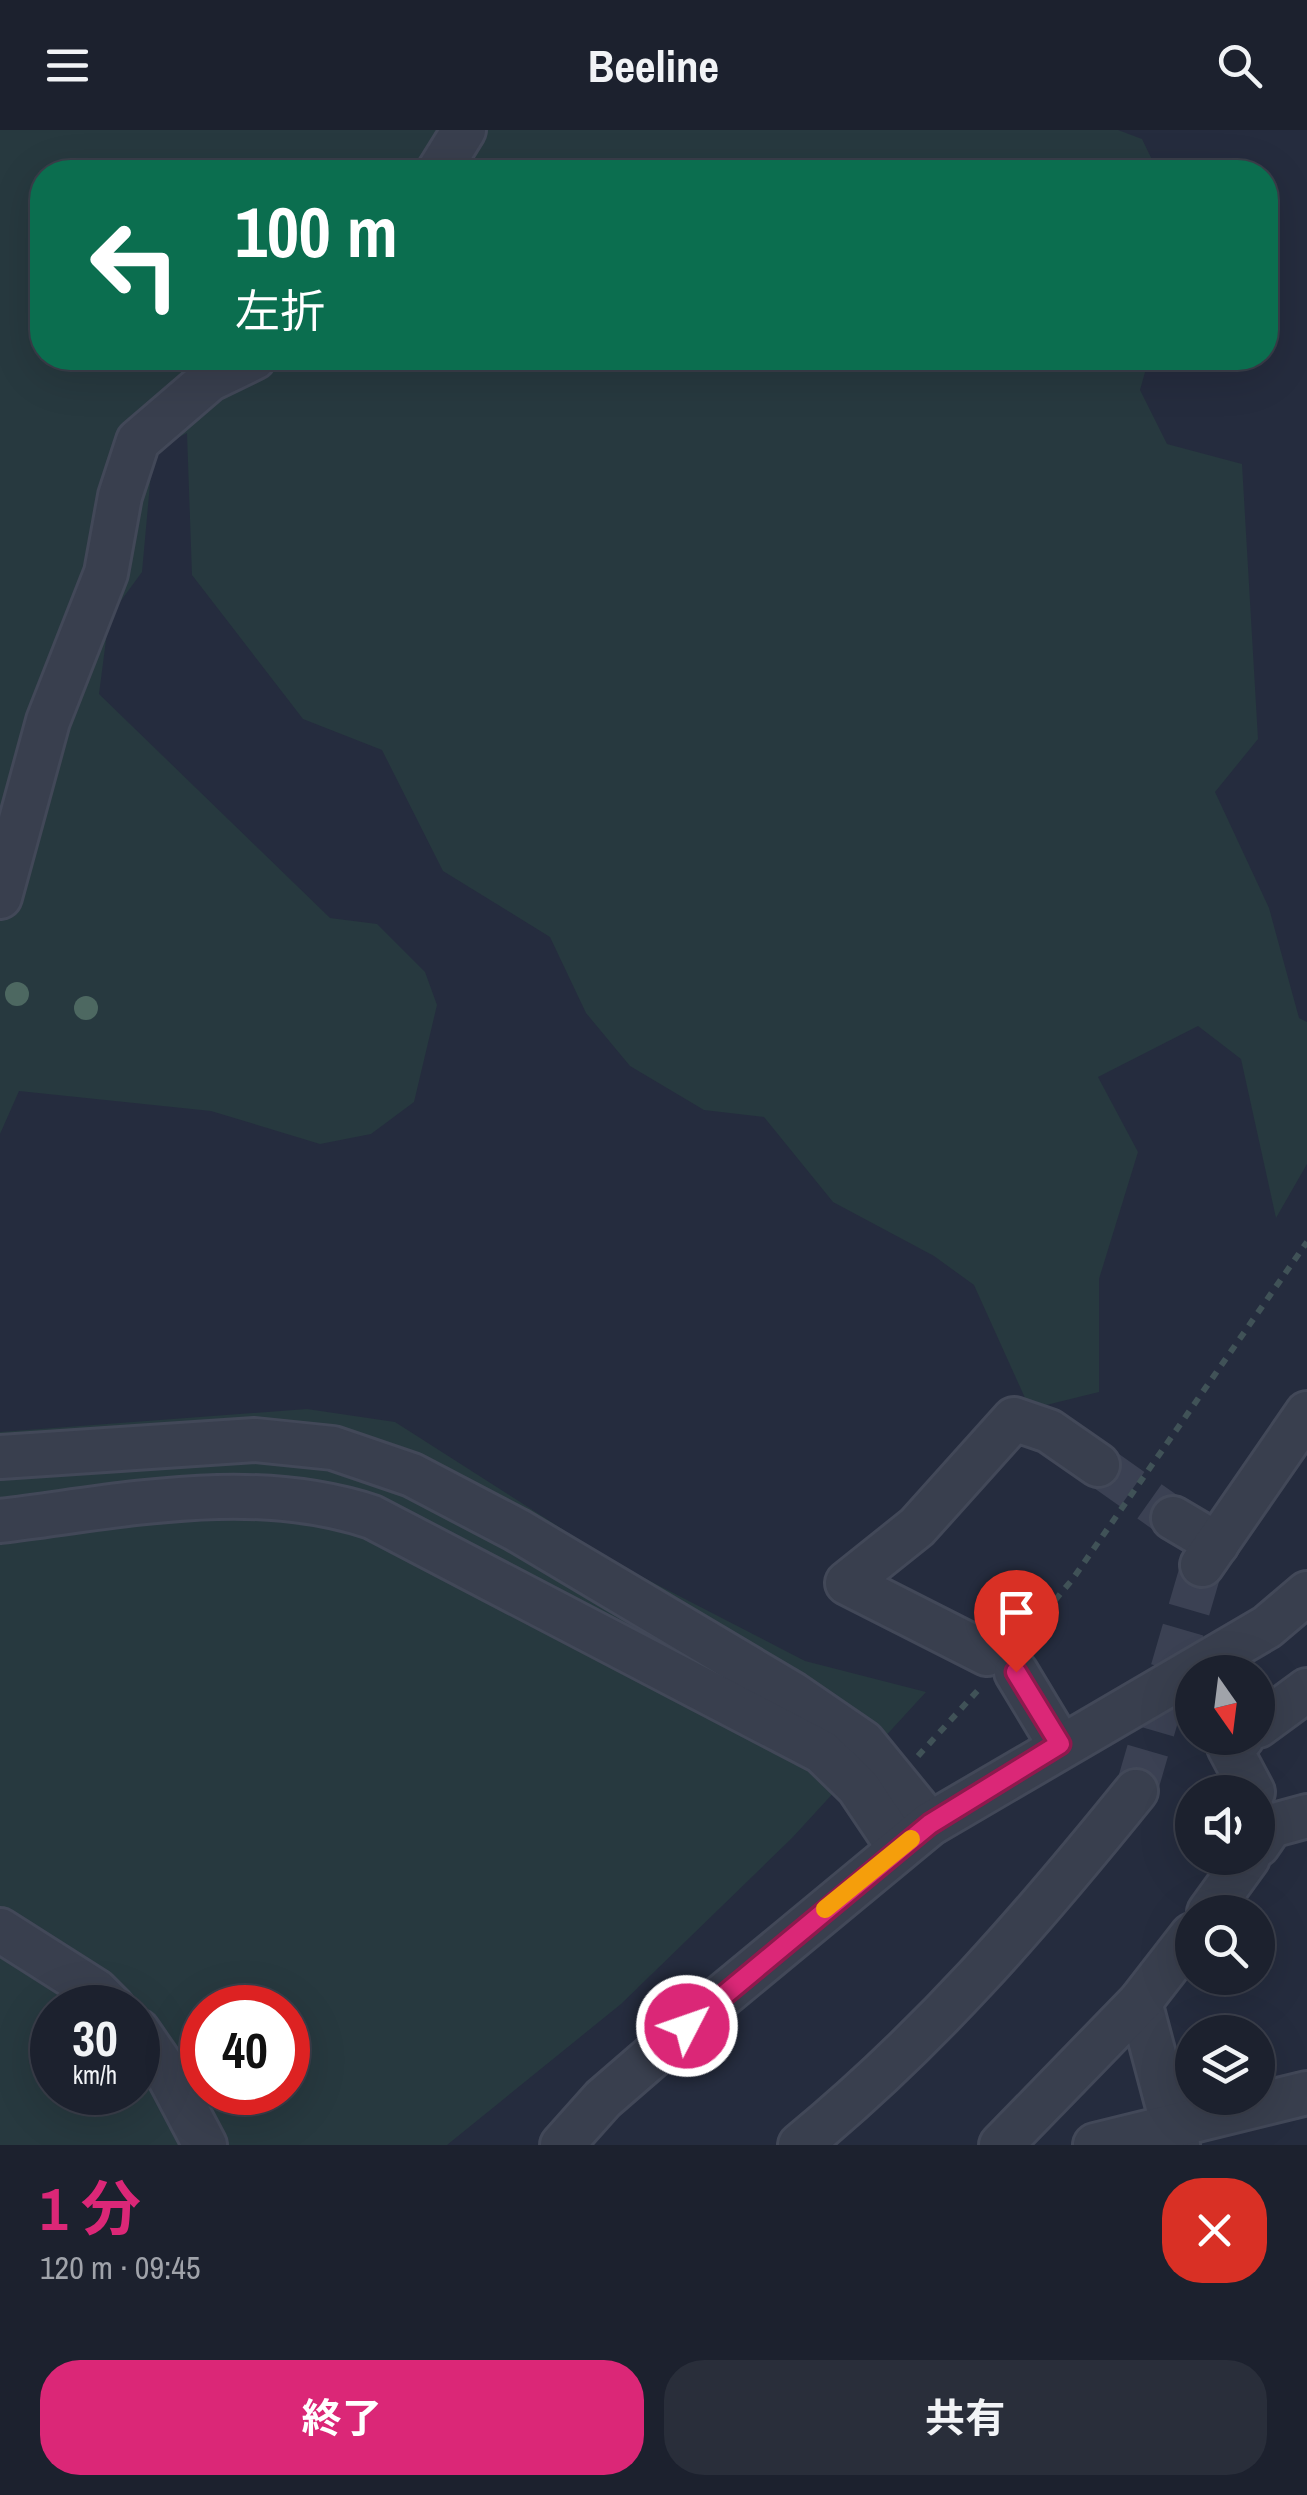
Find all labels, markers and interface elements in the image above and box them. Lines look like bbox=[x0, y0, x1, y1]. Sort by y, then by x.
text: Beeline bbox=[588, 35, 719, 96]
icon: menu bbox=[40, 38, 95, 93]
icon: search bbox=[1212, 38, 1267, 93]
text: 100 m bbox=[235, 185, 398, 279]
icon: left bbox=[70, 200, 200, 330]
text: 左折 bbox=[235, 280, 325, 341]
pin bbox=[974, 1570, 1059, 1673]
icon: arrive bbox=[989, 1585, 1044, 1640]
north arrow bbox=[1175, 1655, 1275, 1755]
map controls bbox=[1175, 1655, 1275, 2115]
button: sound bbox=[1175, 1775, 1275, 1875]
button: search bbox=[1175, 1895, 1275, 1995]
position arrow bbox=[635, 1974, 739, 2078]
speed limit sign: 40 bbox=[180, 1985, 310, 2115]
text: 30 bbox=[72, 2004, 118, 2072]
button: layers bbox=[1175, 2015, 1275, 2115]
text: km/h bbox=[73, 2058, 117, 2092]
text: 1 分 bbox=[40, 2168, 141, 2249]
button: close bbox=[1162, 2178, 1267, 2283]
text: 120 m · 09:45 bbox=[40, 2246, 200, 2289]
button: 終了 bbox=[40, 2360, 644, 2475]
button: 共有 bbox=[664, 2360, 1267, 2475]

